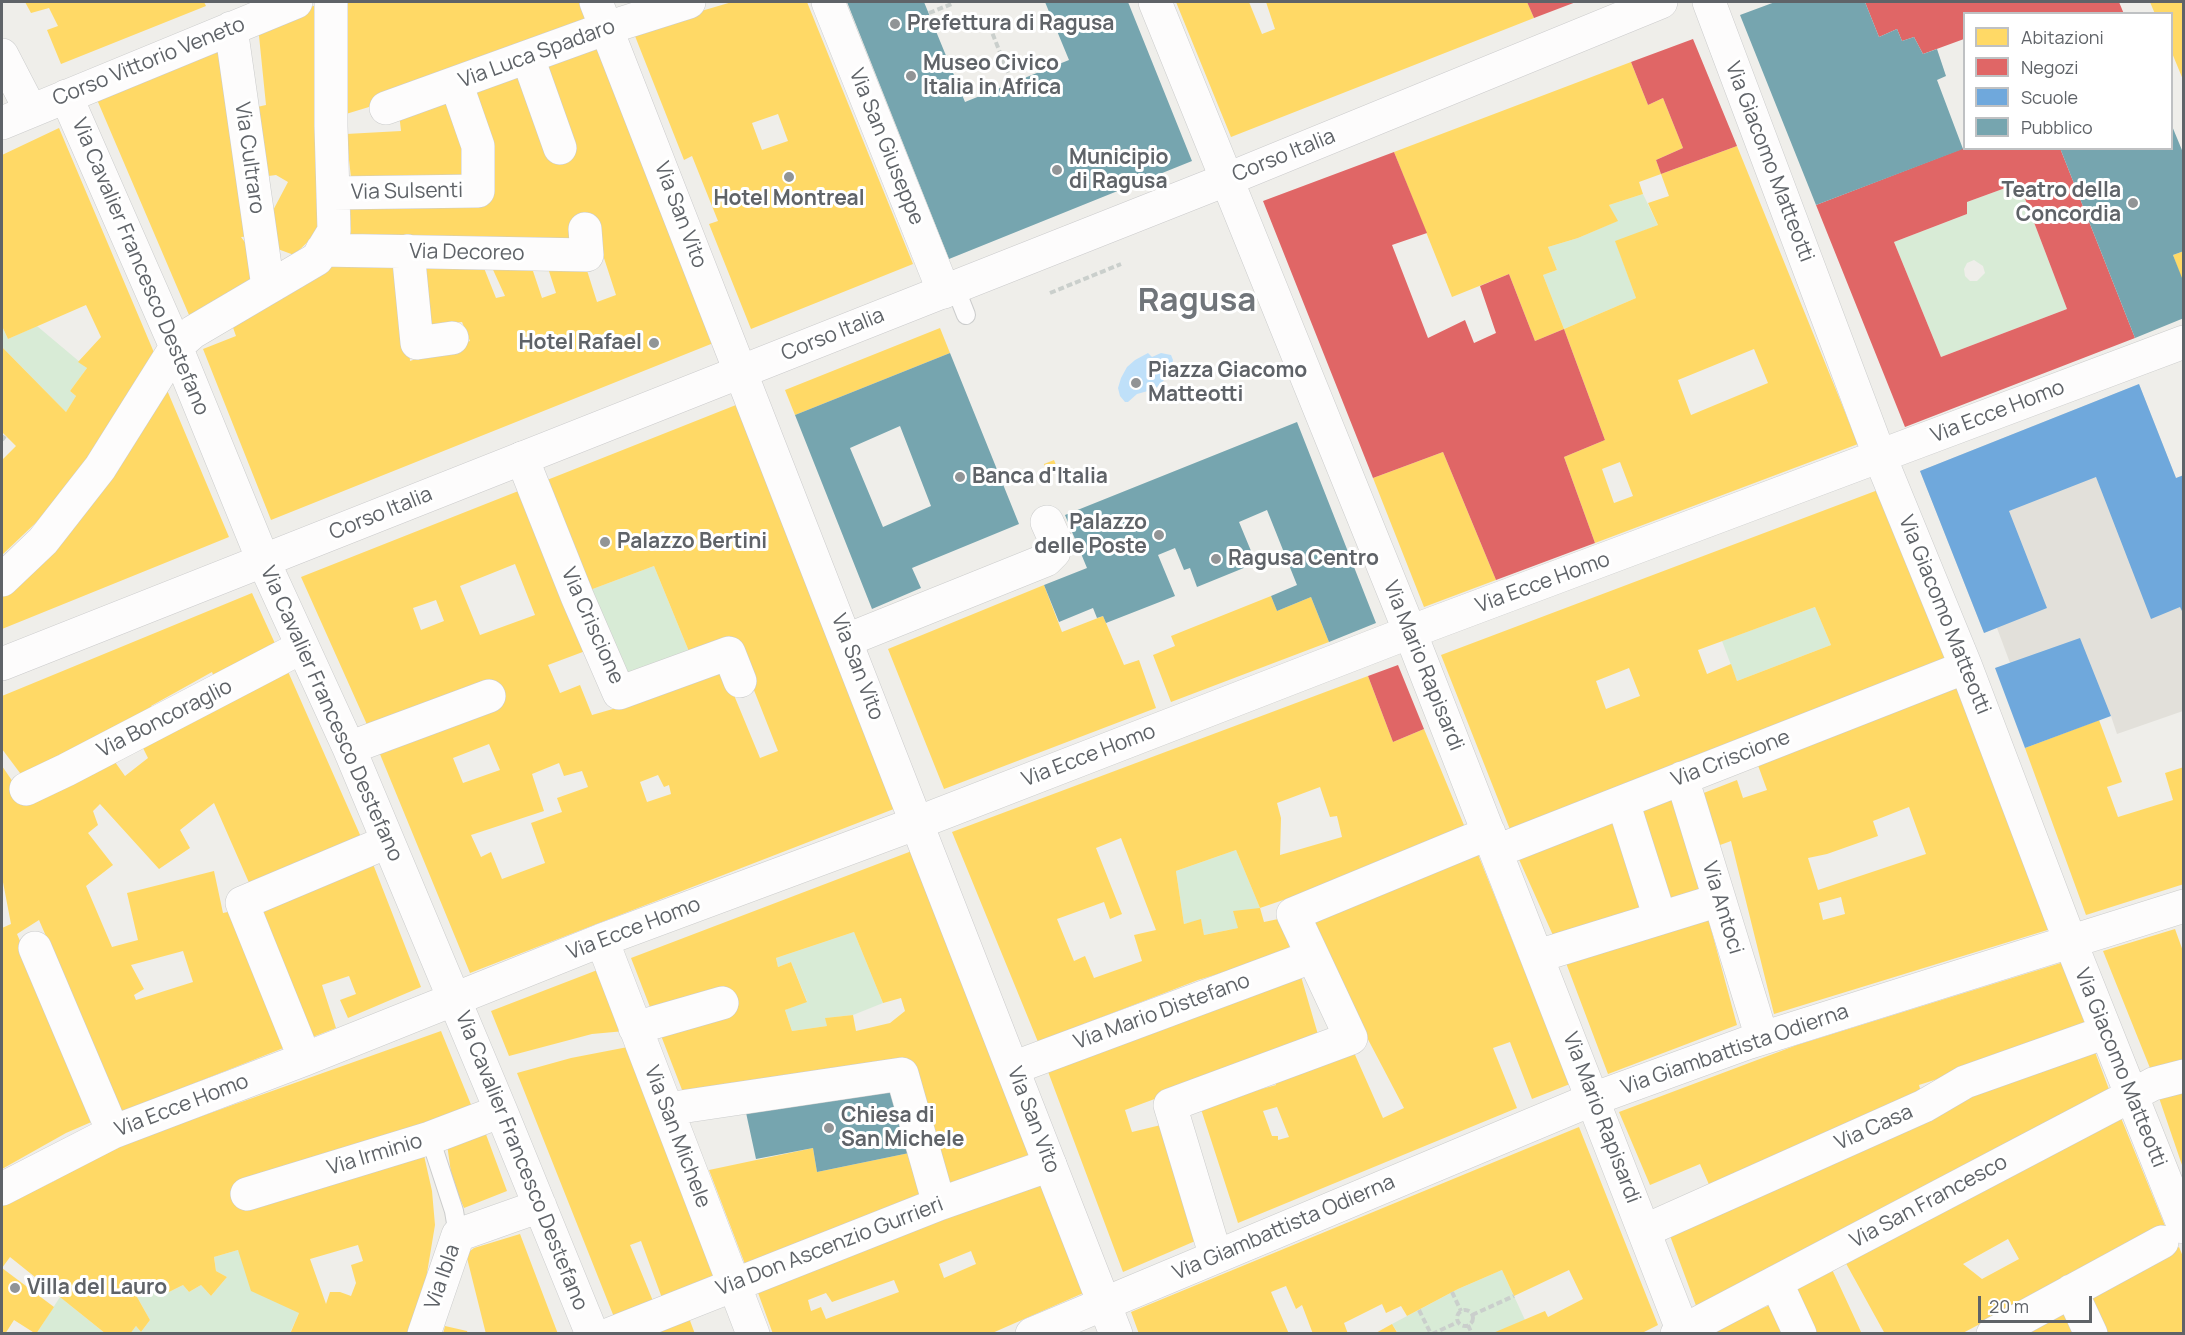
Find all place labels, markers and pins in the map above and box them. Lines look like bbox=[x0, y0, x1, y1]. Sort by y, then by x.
place label: Prefettura di Ragusa bbox=[907, 11, 1114, 37]
marker: Prefettura di Ragusa bbox=[888, 17, 902, 31]
place label: Museo Civico Italia in Africa bbox=[923, 51, 1061, 101]
marker: Museo Civico Italia in Africa bbox=[904, 69, 918, 83]
place label: Municipio di Ragusa bbox=[1069, 145, 1169, 195]
marker: Municipio di Ragusa bbox=[1050, 163, 1064, 177]
marker: Hotel Montreal bbox=[782, 170, 796, 184]
place label: Teatro della Concordia bbox=[2001, 178, 2121, 228]
place label: Hotel Montreal bbox=[713, 186, 865, 212]
marker: Teatro della Concordia bbox=[2126, 196, 2140, 210]
place label: Hotel Rafael bbox=[518, 330, 642, 356]
marker: Hotel Rafael bbox=[647, 336, 661, 350]
place label: Piazza Giacomo Matteotti bbox=[1148, 358, 1307, 408]
marker: Piazza Giacomo Matteotti bbox=[1129, 376, 1143, 390]
place label: Banca d'Italia bbox=[972, 464, 1108, 490]
marker: Banca d'Italia bbox=[953, 470, 967, 484]
place label: Palazzo delle Poste bbox=[1034, 510, 1147, 560]
marker: Palazzo delle Poste bbox=[1152, 528, 1166, 542]
place label: Palazzo Bertini bbox=[617, 529, 767, 555]
marker: Palazzo Bertini bbox=[598, 535, 612, 549]
place label: Ragusa Centro bbox=[1228, 546, 1379, 572]
marker: Ragusa Centro bbox=[1209, 552, 1223, 566]
place label: Chiesa di San Michele bbox=[841, 1103, 964, 1153]
marker: Chiesa di San Michele bbox=[822, 1121, 836, 1135]
place label: Villa del Lauro bbox=[27, 1275, 167, 1301]
marker: Villa del Lauro bbox=[8, 1281, 22, 1295]

